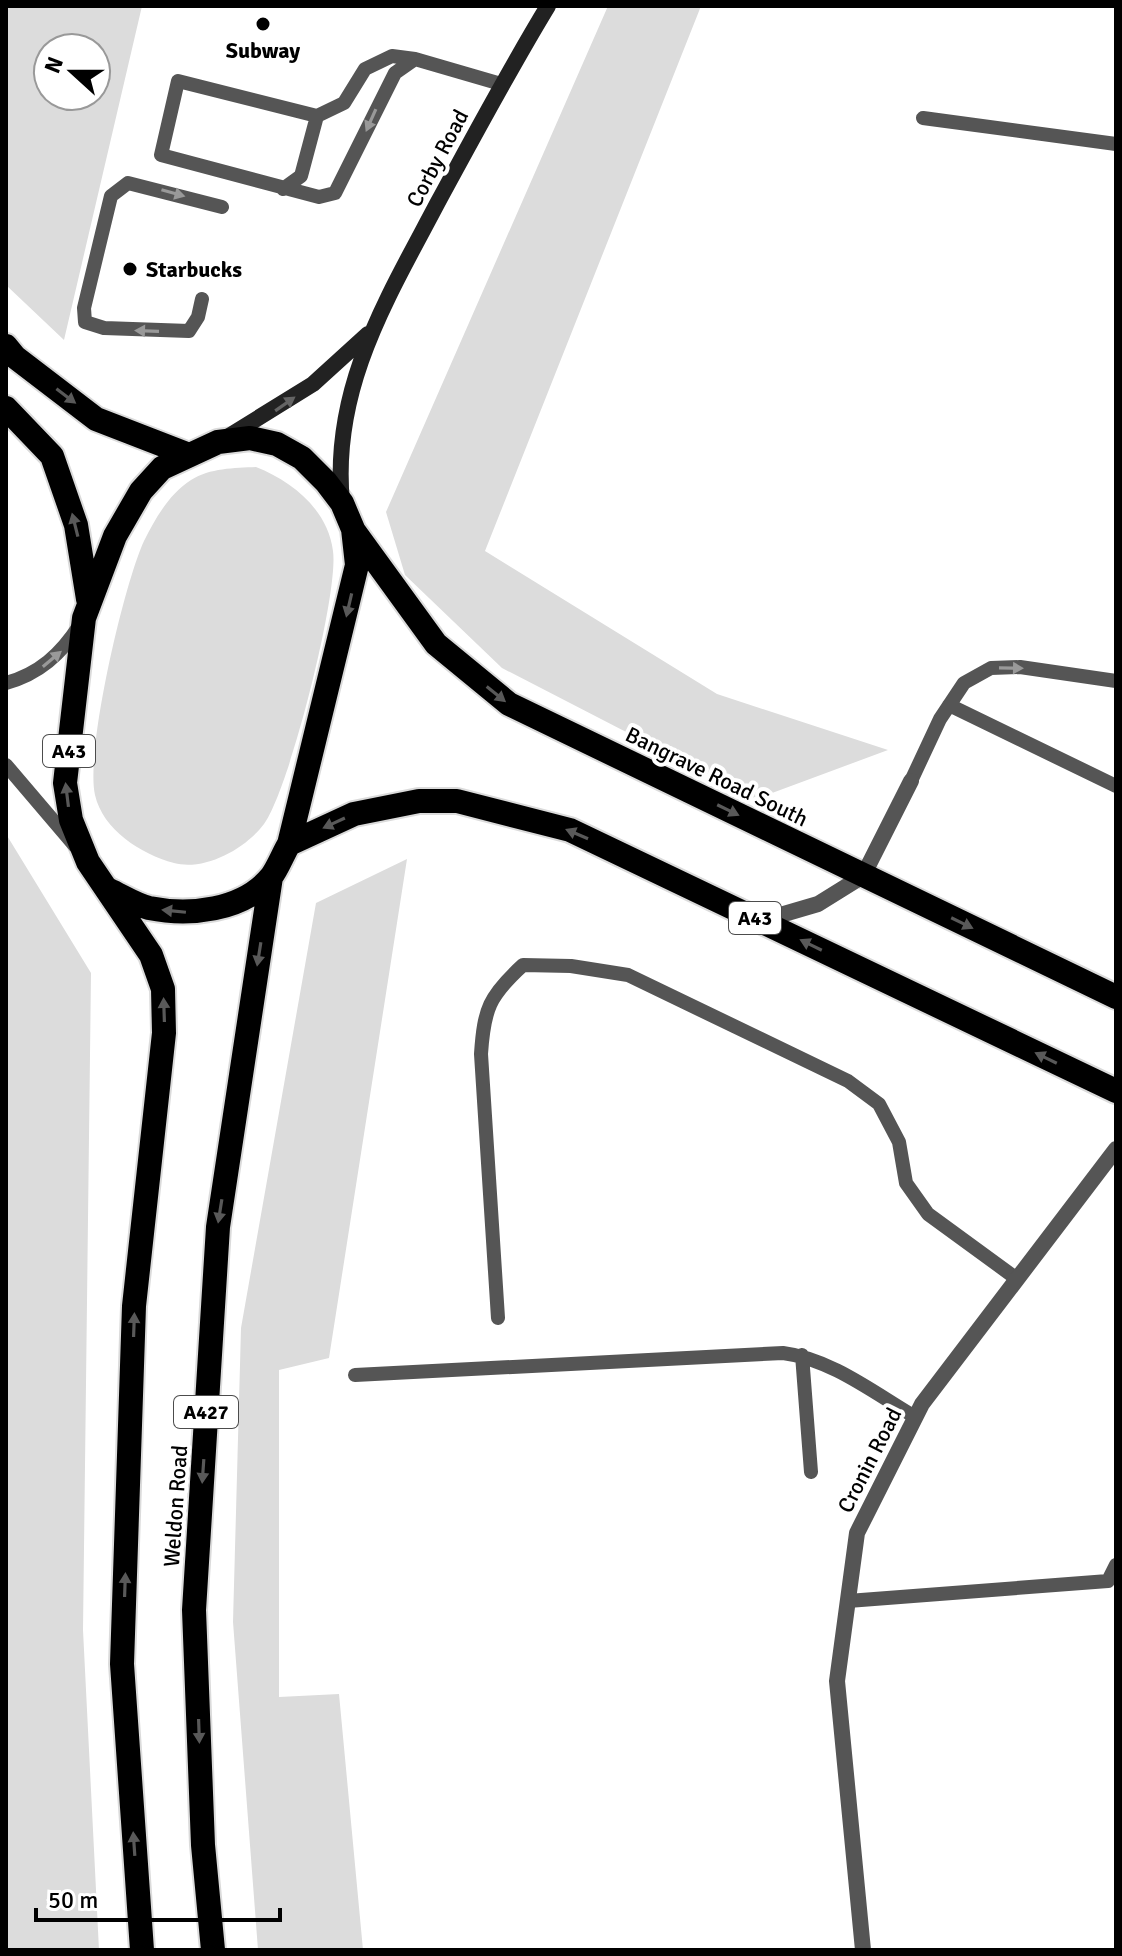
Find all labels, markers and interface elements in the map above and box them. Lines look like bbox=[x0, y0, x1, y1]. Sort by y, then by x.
marker: Subway bbox=[254, 15, 272, 33]
north arrow bbox=[32, 32, 112, 112]
place label: Subway bbox=[226, 37, 300, 64]
text: N bbox=[38, 53, 69, 77]
street label: Corby Road bbox=[401, 105, 474, 212]
one-way arrow bbox=[364, 109, 377, 132]
one-way arrow bbox=[162, 187, 186, 200]
place label: Starbucks bbox=[146, 256, 242, 283]
marker: Starbucks bbox=[121, 260, 139, 278]
one-way arrow bbox=[134, 324, 159, 337]
one-way arrow bbox=[56, 387, 76, 403]
one-way arrow bbox=[275, 397, 296, 412]
one-way arrow bbox=[68, 512, 80, 537]
one-way arrow bbox=[342, 593, 355, 618]
one-way arrow bbox=[41, 651, 61, 668]
one-way arrow bbox=[999, 661, 1024, 674]
one-way arrow bbox=[486, 685, 506, 702]
street label: Bangrave Road South bbox=[621, 721, 812, 832]
road number: A43 bbox=[43, 735, 95, 767]
one-way arrow bbox=[60, 782, 73, 807]
one-way arrow bbox=[716, 803, 740, 817]
one-way arrow bbox=[322, 816, 345, 830]
one-way arrow bbox=[565, 827, 588, 840]
road number: A43 bbox=[729, 902, 781, 934]
one-way arrow bbox=[161, 904, 186, 917]
one-way arrow bbox=[951, 916, 974, 930]
one-way arrow bbox=[800, 938, 823, 952]
one-way arrow bbox=[252, 942, 265, 967]
one-way arrow bbox=[157, 997, 170, 1022]
one-way arrow bbox=[1034, 1051, 1057, 1065]
one-way arrow bbox=[213, 1199, 226, 1224]
one-way arrow bbox=[127, 1312, 140, 1337]
road number: A427 bbox=[174, 1396, 238, 1428]
street label: Cronin Road bbox=[831, 1403, 907, 1517]
street label: Weldon Road bbox=[158, 1444, 193, 1568]
one-way arrow bbox=[196, 1459, 209, 1484]
one-way arrow bbox=[118, 1572, 131, 1597]
one-way arrow bbox=[192, 1719, 205, 1744]
one-way arrow bbox=[127, 1831, 140, 1856]
scale bar bbox=[36, 1872, 280, 1922]
text: 50 m bbox=[48, 1885, 98, 1915]

